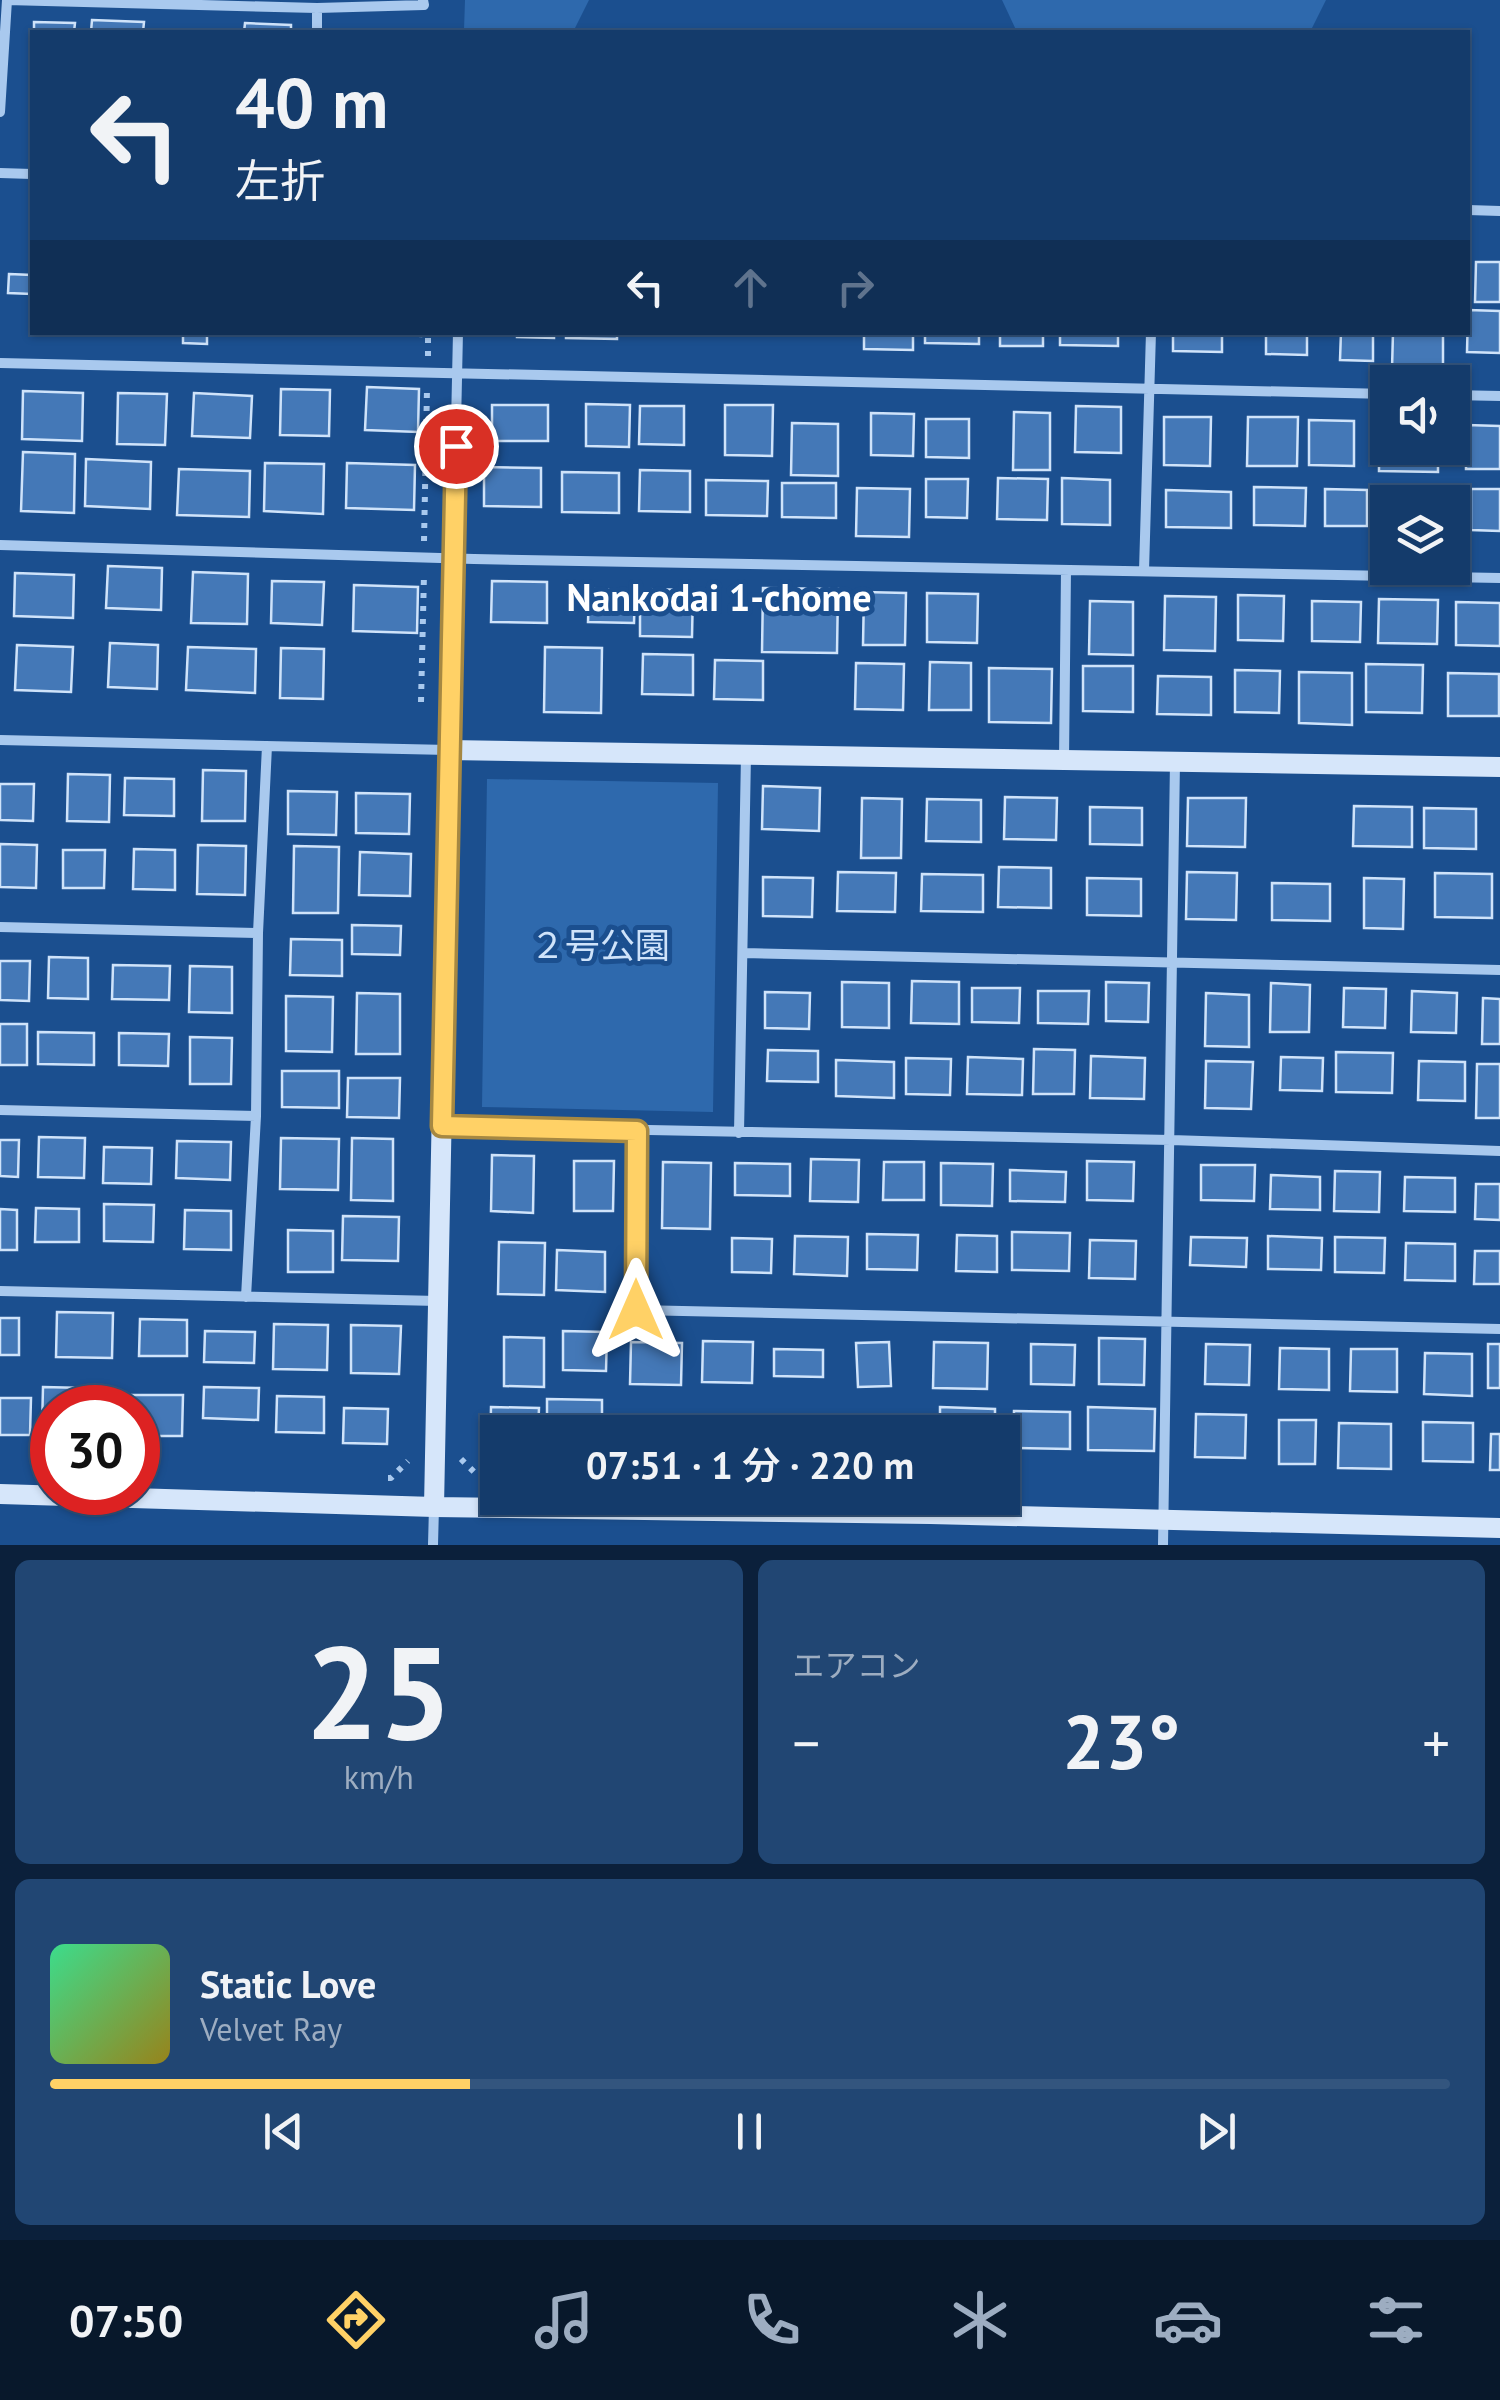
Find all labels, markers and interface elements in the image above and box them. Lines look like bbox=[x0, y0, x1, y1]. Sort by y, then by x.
text: 40 m bbox=[235, 57, 388, 147]
icon: left bbox=[70, 70, 200, 200]
text: 左折 bbox=[235, 151, 325, 209]
icon: left bbox=[618, 260, 673, 315]
icon: ahead bbox=[723, 260, 778, 315]
icon: right bbox=[828, 260, 883, 315]
map controls bbox=[1370, 365, 1470, 585]
button: sound bbox=[1370, 365, 1470, 465]
pin bbox=[414, 404, 499, 489]
icon: arrive bbox=[429, 419, 484, 474]
button: layers bbox=[1370, 485, 1470, 585]
district label: Nankodai 1-chome bbox=[567, 572, 872, 621]
park label: ２号公園 bbox=[530, 922, 670, 968]
position arrow bbox=[584, 1258, 688, 1362]
speed limit sign: 30 bbox=[30, 1385, 160, 1515]
text: 07:51 · 1 分 · 220 m bbox=[586, 1440, 914, 1489]
text: 25 bbox=[305, 1607, 452, 1775]
text: エアコン bbox=[793, 1644, 921, 1686]
text: 23° bbox=[1062, 1693, 1180, 1790]
text: − bbox=[793, 1707, 820, 1778]
text: + bbox=[1422, 1707, 1450, 1778]
text: km/h bbox=[344, 1756, 414, 1798]
text: Static Love bbox=[200, 1959, 376, 2008]
text: Velvet Ray bbox=[200, 2008, 342, 2050]
icon: previous bbox=[256, 2104, 311, 2159]
icon: pause bbox=[722, 2104, 777, 2159]
icon: next bbox=[1189, 2104, 1244, 2159]
icon: directions bbox=[321, 2285, 391, 2355]
icon: music bbox=[529, 2285, 599, 2355]
icon: phone bbox=[737, 2285, 807, 2355]
icon: climate bbox=[945, 2285, 1015, 2355]
icon: car bbox=[1153, 2285, 1223, 2355]
icon: filters bbox=[1361, 2285, 1431, 2355]
text: 07:50 bbox=[69, 2291, 183, 2349]

